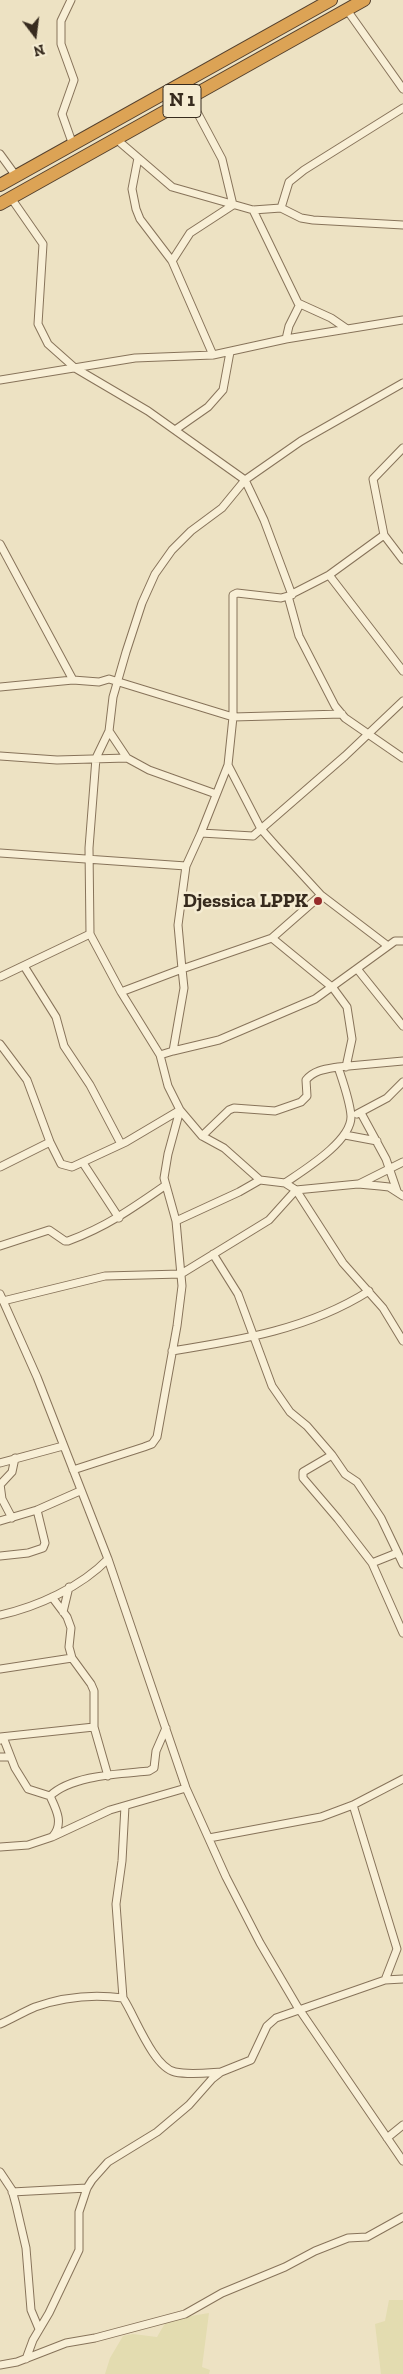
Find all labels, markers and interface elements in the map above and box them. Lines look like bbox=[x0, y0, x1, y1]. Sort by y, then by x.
north arrow bbox=[10, 10, 60, 60]
text: N bbox=[32, 40, 46, 60]
road number: N 1 bbox=[163, 84, 201, 118]
place label: Djessica LPPK bbox=[183, 889, 308, 913]
marker: Djessica LPPK bbox=[312, 895, 324, 907]

